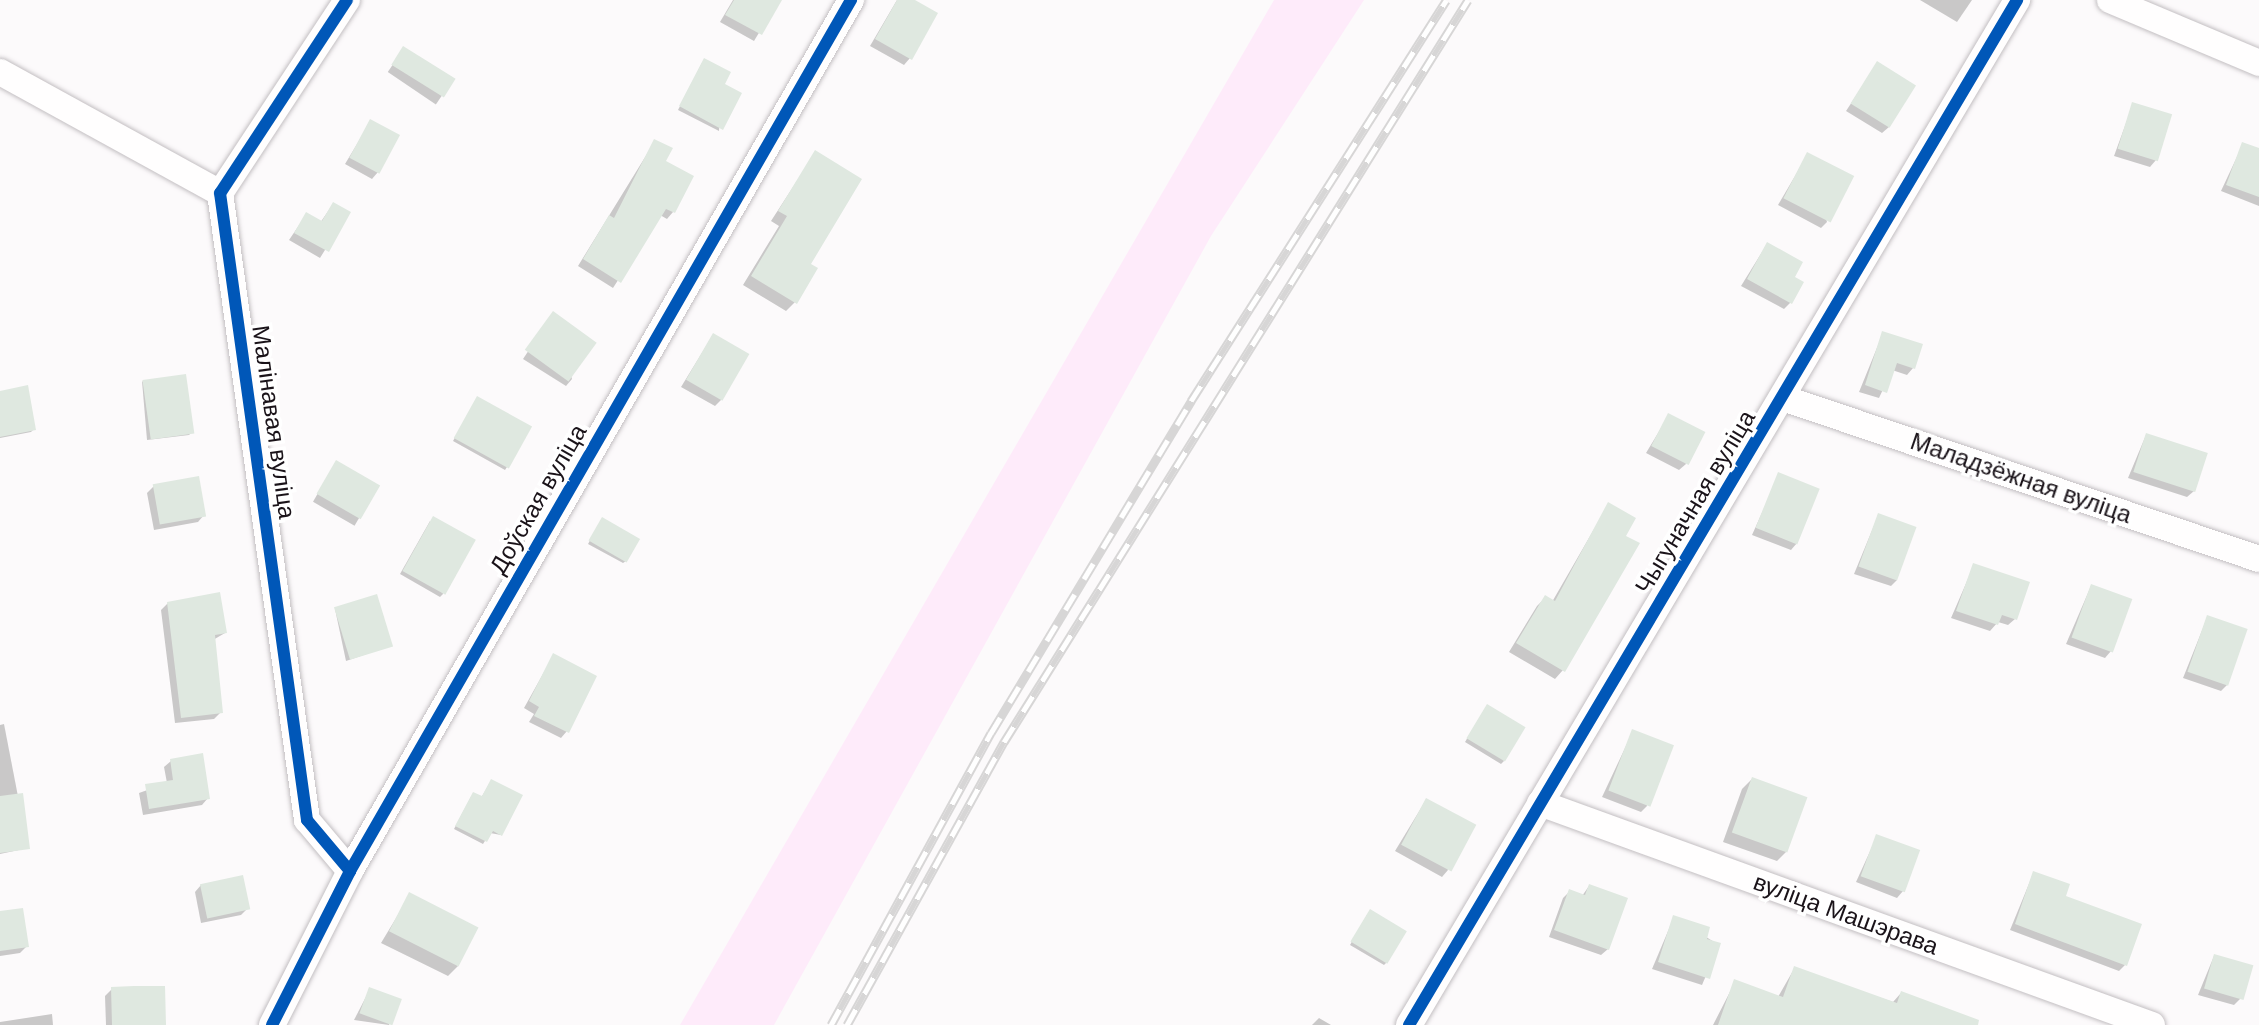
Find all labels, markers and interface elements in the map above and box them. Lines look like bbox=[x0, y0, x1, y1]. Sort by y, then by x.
street label: Малінавая вуліца bbox=[246, 323, 302, 521]
street label: Чыгуначная вуліца bbox=[1629, 405, 1761, 599]
street label: Доўская вуліца bbox=[484, 419, 592, 579]
street label: Маладзёжная вуліца bbox=[1907, 427, 2135, 529]
street label: вуліца Машэрава bbox=[1750, 867, 1942, 961]

